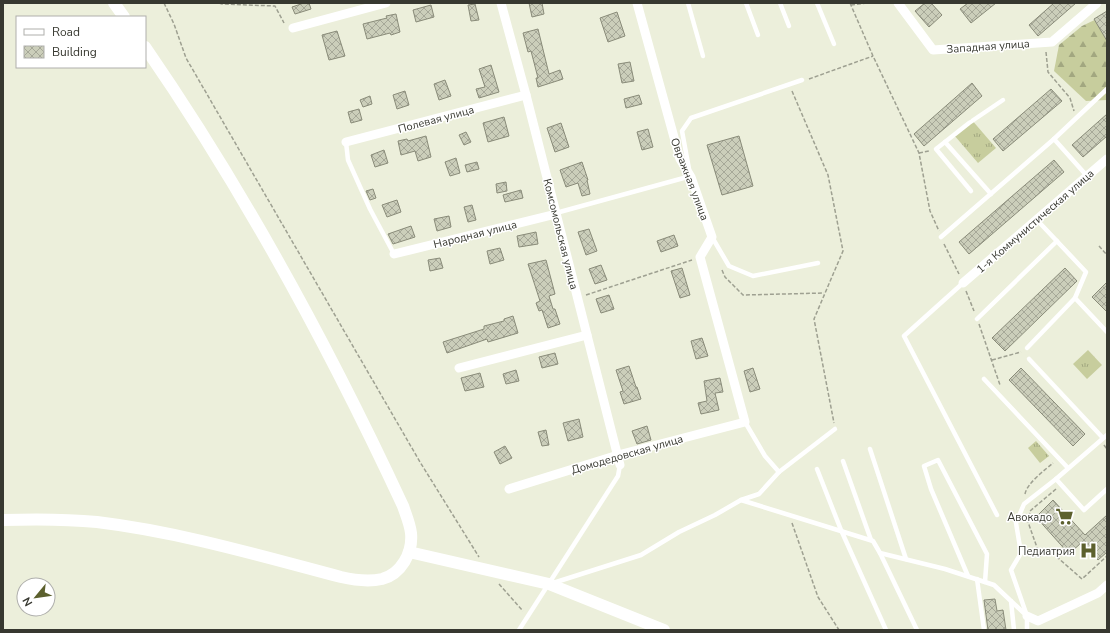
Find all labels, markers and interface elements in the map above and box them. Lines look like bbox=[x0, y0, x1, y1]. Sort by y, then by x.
legend bbox=[16, 16, 146, 68]
text: Road bbox=[52, 24, 80, 40]
street label: Западная улица bbox=[946, 36, 1030, 57]
text: Building bbox=[52, 44, 97, 60]
street label: Полевая улица bbox=[396, 102, 476, 137]
street label: Овражная улица bbox=[667, 136, 712, 223]
street label: 1-я Коммунистическая улица bbox=[973, 166, 1097, 277]
street label: Комсомольская улица bbox=[539, 177, 582, 291]
street label: Народная улица bbox=[432, 217, 518, 252]
street label: Домодедовская улица bbox=[569, 431, 685, 478]
supermarket icon: Авокадо bbox=[1055, 507, 1075, 527]
place label: Авокадо bbox=[1007, 510, 1052, 525]
hospital icon: Педиатрия bbox=[1078, 541, 1098, 561]
place label: Педиатрия bbox=[1018, 544, 1075, 559]
north arrow bbox=[16, 577, 56, 617]
text: N bbox=[19, 594, 36, 609]

